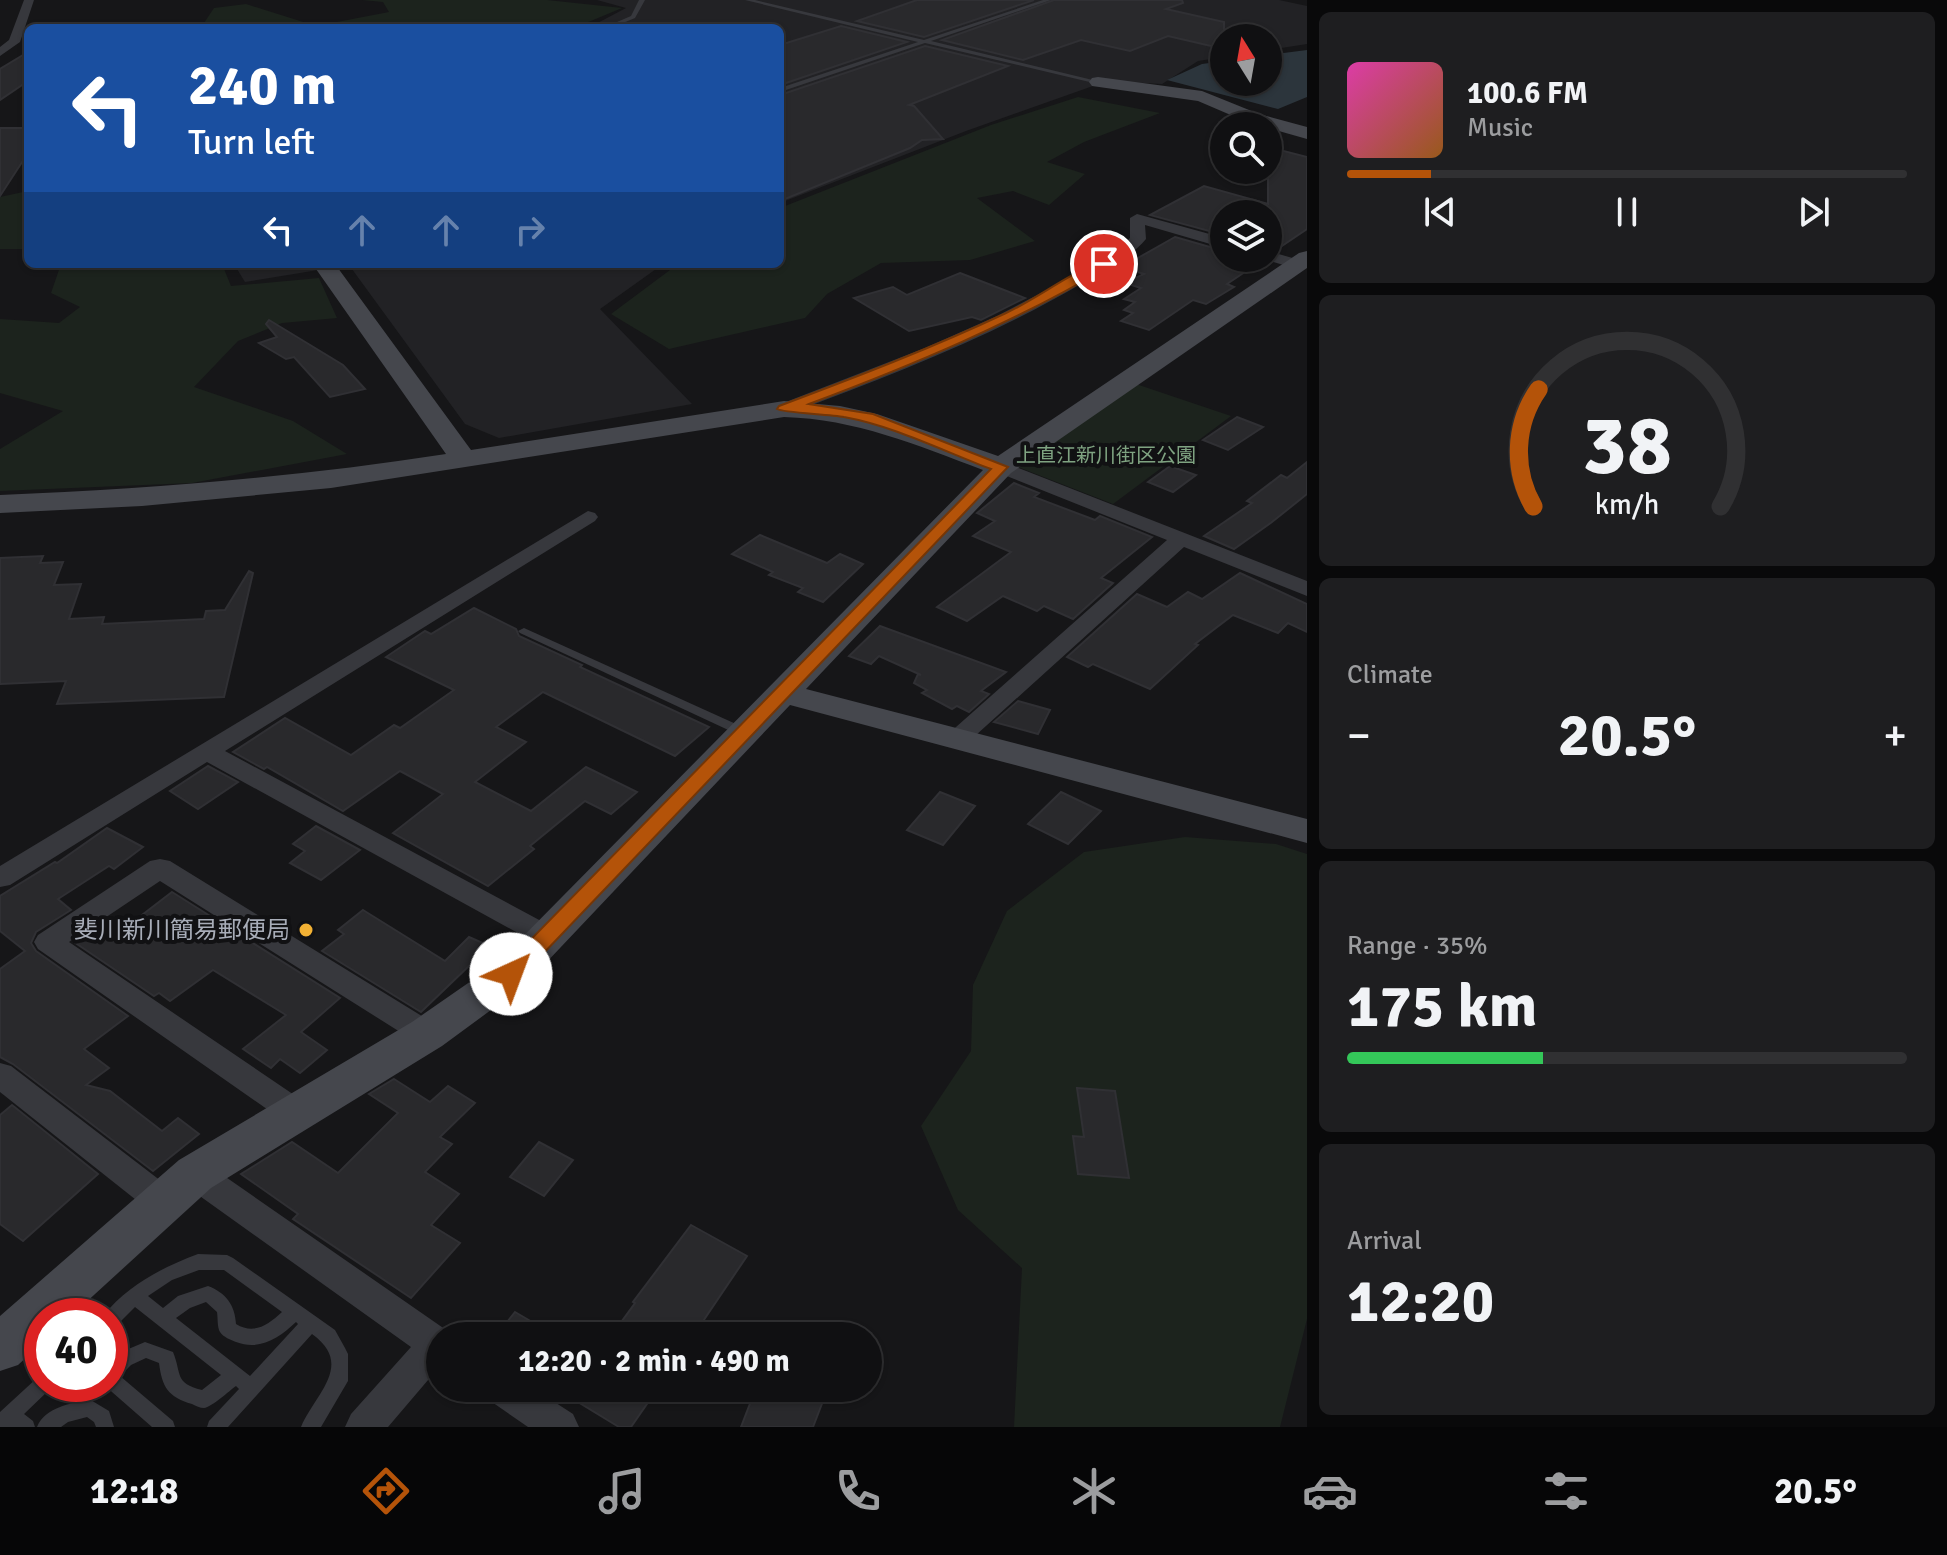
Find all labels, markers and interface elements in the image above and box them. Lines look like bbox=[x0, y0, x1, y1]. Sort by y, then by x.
north arrow bbox=[1210, 24, 1282, 96]
map controls bbox=[1210, 24, 1282, 272]
text: 240 m bbox=[188, 51, 336, 120]
icon: left bbox=[56, 56, 160, 160]
text: 100.6 FM bbox=[1467, 75, 1588, 112]
button: search bbox=[1210, 112, 1282, 184]
text: Music bbox=[1467, 112, 1533, 144]
text: Turn left bbox=[188, 120, 315, 165]
icon: previous bbox=[1418, 190, 1462, 234]
icon: pause bbox=[1605, 190, 1649, 234]
icon: next bbox=[1792, 190, 1836, 234]
button: layers bbox=[1210, 200, 1282, 272]
icon: left bbox=[256, 208, 300, 252]
icon: ahead bbox=[340, 208, 384, 252]
icon: ahead bbox=[424, 208, 468, 252]
icon: right bbox=[508, 208, 552, 252]
pin bbox=[1070, 230, 1138, 298]
icon: arrive bbox=[1082, 242, 1126, 286]
text: 38 bbox=[1582, 394, 1672, 496]
park label: 上直江新川街区公園 bbox=[1016, 443, 1196, 468]
text: km/h bbox=[1595, 487, 1659, 522]
text: Climate bbox=[1347, 659, 1433, 691]
text: 20.5° bbox=[1558, 699, 1696, 773]
text: − bbox=[1347, 709, 1371, 763]
text: + bbox=[1883, 709, 1907, 763]
place label: 斐川新川簡易郵便局 bbox=[74, 915, 290, 945]
marker: 斐川新川簡易郵便局 bbox=[297, 921, 315, 939]
text: Range · 35% bbox=[1347, 930, 1488, 962]
position arrow bbox=[469, 932, 553, 1016]
text: 175 km bbox=[1347, 970, 1537, 1044]
text: Arrival bbox=[1347, 1225, 1422, 1257]
text: 12:20 bbox=[1347, 1265, 1494, 1339]
speed limit sign: 40 bbox=[24, 1298, 128, 1402]
text: 12:20 · 2 min · 490 m bbox=[518, 1343, 790, 1380]
icon: directions bbox=[358, 1463, 414, 1519]
icon: music bbox=[594, 1463, 650, 1519]
icon: phone bbox=[830, 1463, 886, 1519]
icon: climate bbox=[1066, 1463, 1122, 1519]
icon: car bbox=[1302, 1463, 1358, 1519]
icon: filters bbox=[1538, 1463, 1594, 1519]
text: 12:18 bbox=[90, 1469, 178, 1514]
text: 20.5° bbox=[1774, 1469, 1857, 1514]

